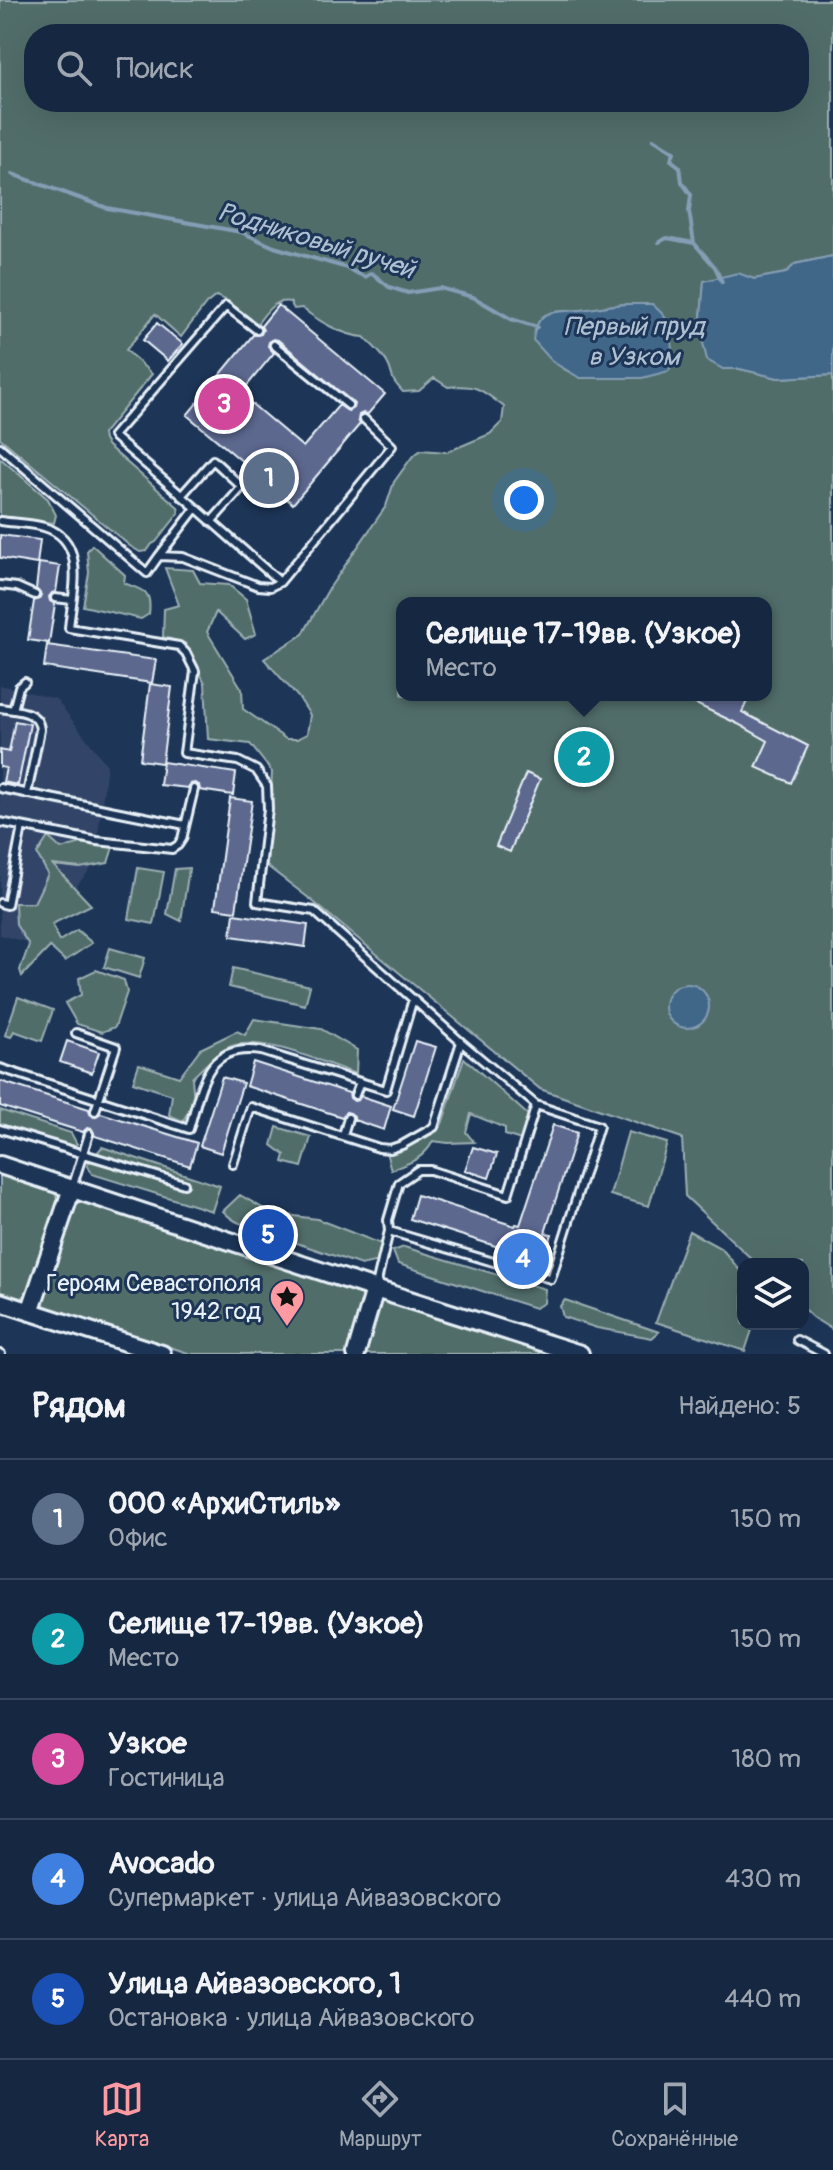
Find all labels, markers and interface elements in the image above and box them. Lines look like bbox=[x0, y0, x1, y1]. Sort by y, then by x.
search box bbox=[24, 24, 809, 112]
icon: search bbox=[52, 46, 96, 90]
text: Поиск bbox=[116, 50, 194, 87]
water label: Родниковый ручей bbox=[214, 196, 421, 287]
water label: Первый пруд в Узком bbox=[564, 311, 707, 373]
pin: 3 bbox=[198, 374, 250, 434]
pin: 1 bbox=[243, 448, 295, 508]
your location bbox=[504, 480, 544, 520]
popup bbox=[396, 597, 772, 701]
text: Селище 17-19вв. (Узкое) bbox=[425, 615, 743, 652]
text: Место bbox=[425, 652, 497, 684]
pin: 2 bbox=[558, 727, 610, 787]
pin: 5 bbox=[242, 1205, 294, 1265]
pin: 4 bbox=[497, 1229, 549, 1289]
map controls bbox=[737, 1258, 809, 1330]
button: layers bbox=[737, 1258, 809, 1330]
place label: Героям Севастополя 1942 год bbox=[46, 1269, 262, 1326]
place icon: Героям Севастополя 1942 год bbox=[268, 1278, 306, 1328]
text: Рядом bbox=[32, 1385, 126, 1428]
text: Найдено: 5 bbox=[678, 1390, 801, 1422]
text: ООО «АрхиСтиль» bbox=[108, 1485, 340, 1522]
text: 1 bbox=[53, 1503, 63, 1535]
text: 150 m bbox=[730, 1503, 801, 1535]
text: Офис bbox=[108, 1522, 168, 1554]
text: Селище 17-19вв. (Узкое) bbox=[108, 1605, 425, 1642]
text: 2 bbox=[51, 1623, 65, 1655]
text: 150 m bbox=[730, 1623, 801, 1655]
text: Место bbox=[108, 1642, 179, 1674]
text: Узкое bbox=[108, 1725, 187, 1762]
text: 3 bbox=[51, 1743, 65, 1775]
text: 180 m bbox=[731, 1743, 801, 1775]
text: Гостиница bbox=[108, 1762, 225, 1794]
text: Avocado bbox=[108, 1845, 215, 1882]
text: 4 bbox=[50, 1863, 66, 1895]
text: 430 m bbox=[725, 1863, 801, 1895]
text: Супермаркет · улица Айвазовского bbox=[108, 1882, 501, 1914]
text: Улица Айвазовского, 1 bbox=[108, 1965, 401, 2002]
text: 5 bbox=[51, 1983, 65, 2015]
text: 440 m bbox=[724, 1983, 801, 2015]
text: Остановка · улица Айвазовского bbox=[108, 2002, 475, 2034]
tab: Карта bbox=[95, 2077, 149, 2153]
tab: Маршрут bbox=[339, 2077, 422, 2153]
tab: Сохранённые bbox=[611, 2077, 738, 2153]

